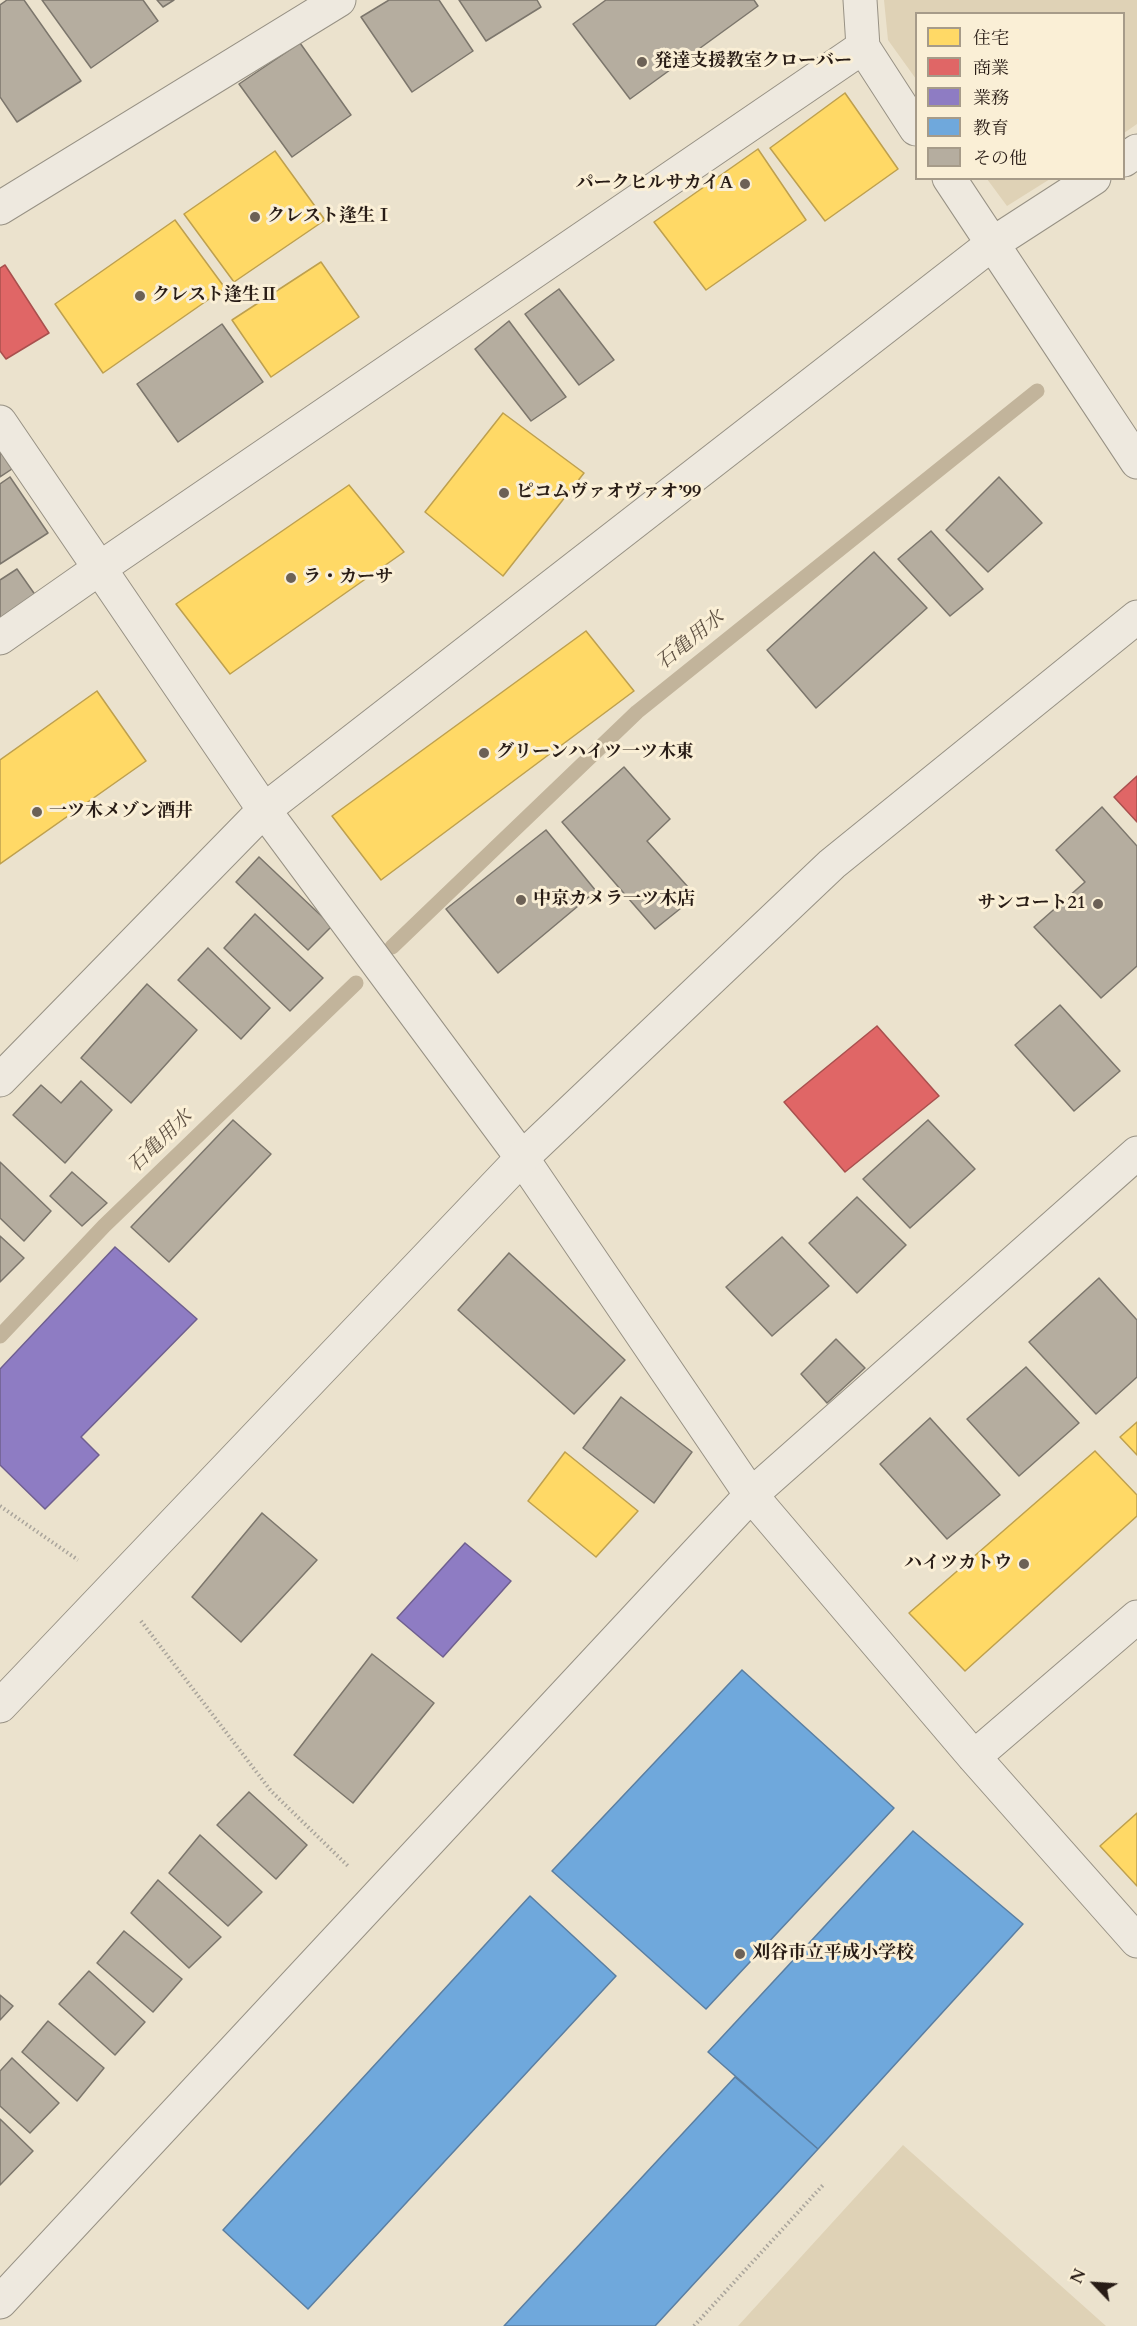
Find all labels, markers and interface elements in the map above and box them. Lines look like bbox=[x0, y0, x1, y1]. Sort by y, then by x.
legend bbox=[915, 12, 1125, 180]
text: 住宅 bbox=[973, 26, 1009, 51]
place label: 発達支援教室クローバー bbox=[654, 51, 852, 73]
marker: 発達支援教室クローバー bbox=[635, 55, 649, 69]
text: 商業 bbox=[973, 56, 1009, 81]
text: 業務 bbox=[973, 86, 1009, 111]
text: 教育 bbox=[973, 116, 1009, 141]
text: その他 bbox=[973, 146, 1027, 171]
place label: パークヒルサカイA bbox=[575, 173, 733, 195]
marker: パークヒルサカイA bbox=[738, 177, 752, 191]
place label: クレスト逢生Ⅰ bbox=[267, 206, 393, 228]
marker: クレスト逢生Ⅰ bbox=[248, 210, 262, 224]
place label: クレスト逢生Ⅱ bbox=[152, 285, 278, 307]
marker: クレスト逢生Ⅱ bbox=[133, 289, 147, 303]
place label: ピコムヴァオヴァオ’99 bbox=[516, 482, 701, 504]
marker: ピコムヴァオヴァオ’99 bbox=[497, 486, 511, 500]
place label: ラ・カーサ bbox=[303, 567, 393, 589]
marker: ラ・カーサ bbox=[284, 571, 298, 585]
water label: 石亀用水 bbox=[652, 607, 730, 675]
place label: グリーンハイツ一ツ木東 bbox=[496, 742, 694, 764]
marker: グリーンハイツ一ツ木東 bbox=[477, 746, 491, 760]
place label: 一ツ木メゾン酒井 bbox=[49, 801, 193, 823]
marker: 一ツ木メゾン酒井 bbox=[30, 805, 44, 819]
place label: 中京カメラ一ツ木店 bbox=[533, 889, 695, 911]
marker: 中京カメラ一ツ木店 bbox=[514, 893, 528, 907]
place label: サンコート21 bbox=[978, 893, 1086, 915]
marker: サンコート21 bbox=[1091, 897, 1105, 911]
water label: 石亀用水 bbox=[124, 1106, 198, 1178]
place label: ハイツカトウ bbox=[904, 1553, 1012, 1575]
marker: ハイツカトウ bbox=[1017, 1557, 1031, 1571]
place label: 刈谷市立平成小学校 bbox=[752, 1943, 914, 1965]
marker: 刈谷市立平成小学校 bbox=[733, 1947, 747, 1961]
north arrow bbox=[1065, 2254, 1125, 2314]
text: N bbox=[1066, 2265, 1092, 2287]

